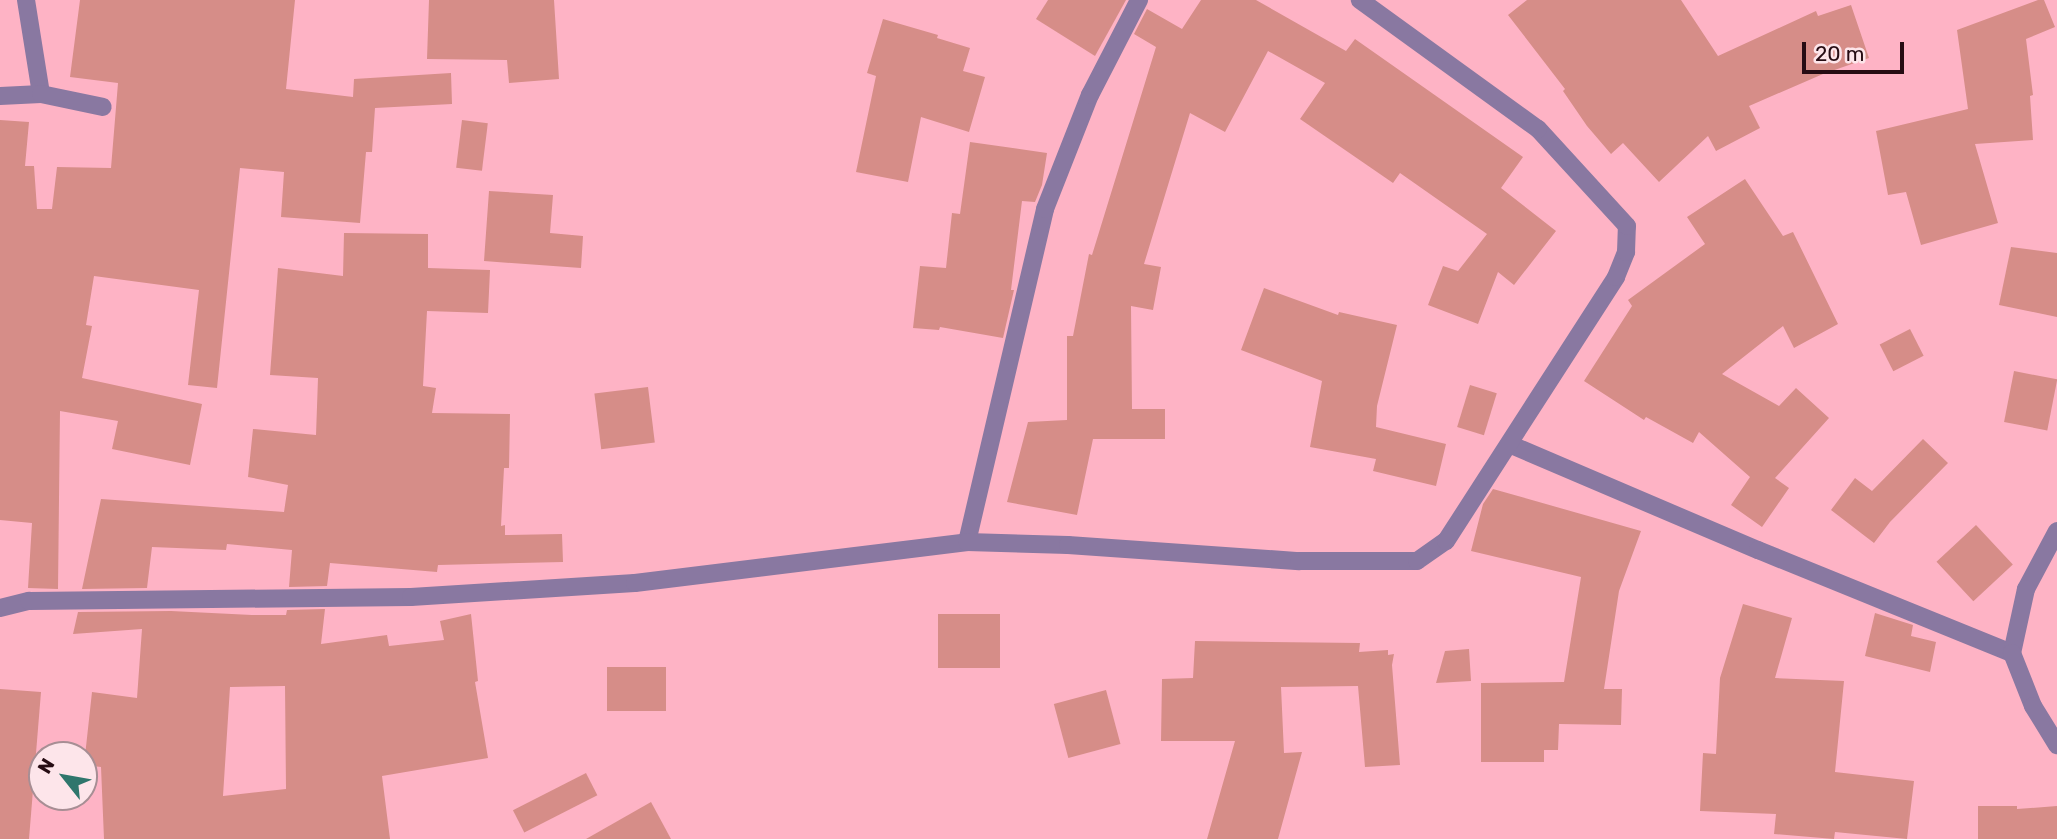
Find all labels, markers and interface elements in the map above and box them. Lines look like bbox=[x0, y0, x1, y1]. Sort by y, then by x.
scale bar bbox=[1805, 28, 1906, 72]
text: 20 m bbox=[1815, 41, 1864, 66]
north arrow bbox=[28, 741, 98, 811]
text: N bbox=[33, 754, 60, 778]

